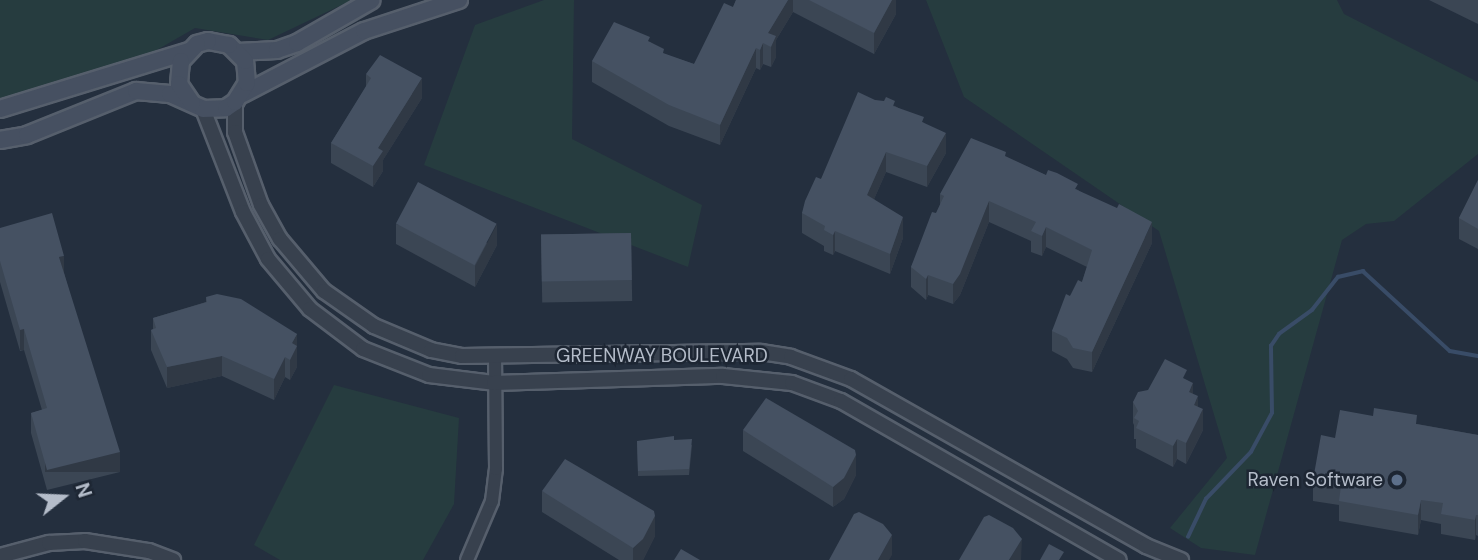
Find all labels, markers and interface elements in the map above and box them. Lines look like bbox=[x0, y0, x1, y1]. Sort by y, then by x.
street label: GREENWAY BOULEVARD bbox=[556, 345, 768, 367]
north arrow bbox=[28, 462, 98, 532]
place label: Raven Software bbox=[1248, 469, 1383, 491]
marker: Raven Software bbox=[1389, 472, 1405, 488]
text: N bbox=[69, 480, 97, 501]

